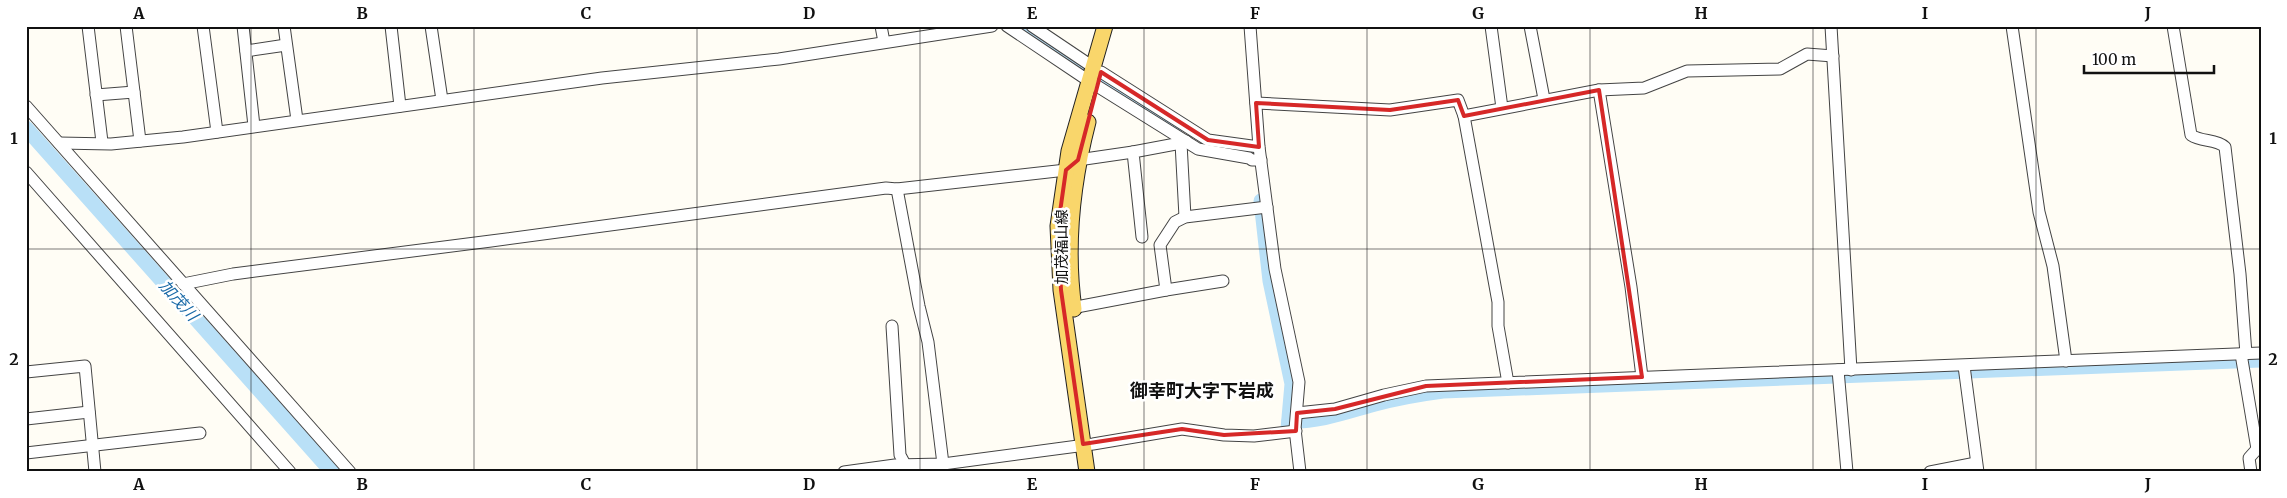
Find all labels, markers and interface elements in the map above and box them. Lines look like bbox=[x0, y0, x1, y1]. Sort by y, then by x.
text: A bbox=[132, 3, 145, 23]
text: B bbox=[356, 3, 368, 23]
text: C bbox=[581, 3, 591, 23]
text: D bbox=[803, 3, 815, 23]
text: E bbox=[1027, 3, 1038, 23]
text: F bbox=[1250, 3, 1260, 23]
text: G bbox=[1472, 3, 1484, 23]
text: H bbox=[1694, 3, 1708, 23]
text: I bbox=[1922, 3, 1928, 23]
text: J bbox=[2144, 3, 2151, 23]
scale bar bbox=[2084, 42, 2214, 74]
text: 100 m bbox=[2092, 50, 2136, 69]
text: 1 bbox=[10, 128, 18, 148]
text: 1 bbox=[2269, 128, 2277, 148]
street label: 加茂福山線 bbox=[1052, 209, 1071, 285]
water label: 加茂川 bbox=[156, 275, 204, 326]
text: 2 bbox=[9, 349, 19, 369]
text: 2 bbox=[2268, 349, 2278, 369]
district label: 御幸町大字下岩成 bbox=[1129, 379, 1274, 402]
text: A bbox=[132, 474, 145, 494]
text: B bbox=[356, 474, 368, 494]
text: C bbox=[581, 474, 591, 494]
text: D bbox=[803, 474, 815, 494]
text: E bbox=[1027, 474, 1038, 494]
text: F bbox=[1250, 474, 1260, 494]
text: G bbox=[1472, 474, 1484, 494]
text: H bbox=[1694, 474, 1708, 494]
text: I bbox=[1922, 474, 1928, 494]
text: J bbox=[2144, 474, 2151, 494]

